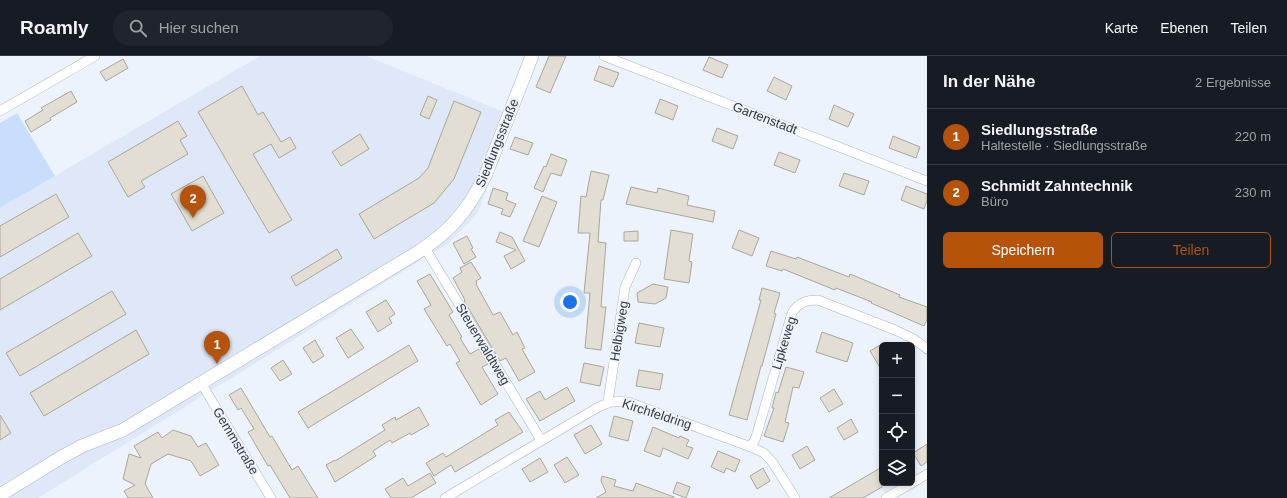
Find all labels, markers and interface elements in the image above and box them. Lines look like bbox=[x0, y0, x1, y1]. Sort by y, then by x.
search box bbox=[113, 10, 393, 46]
text: Roamly bbox=[20, 17, 89, 38]
icon: search bbox=[127, 17, 149, 39]
text: Hier suchen bbox=[159, 19, 239, 36]
text: Karte bbox=[1105, 20, 1138, 36]
text: Ebenen bbox=[1160, 20, 1208, 36]
text: Teilen bbox=[1230, 20, 1267, 36]
text: In der Nähe bbox=[943, 72, 1036, 91]
text: 2 Ergebnisse bbox=[1195, 75, 1271, 90]
street label: Siedlungsstraße bbox=[472, 97, 522, 189]
street label: Gartenstadt bbox=[731, 99, 800, 137]
text: Siedlungsstraße bbox=[981, 121, 1098, 138]
text: 1 bbox=[952, 129, 960, 144]
text: 220 m bbox=[1235, 129, 1271, 144]
text: Haltestelle · Siedlungsstraße bbox=[981, 138, 1147, 153]
text: Schmidt Zahntechnik bbox=[981, 177, 1133, 194]
pin: 2 bbox=[180, 185, 206, 218]
text: 2 bbox=[952, 185, 960, 200]
text: 230 m bbox=[1235, 185, 1271, 200]
text: Büro bbox=[981, 194, 1008, 209]
button: Speichern bbox=[943, 232, 1103, 268]
button: Teilen bbox=[1111, 232, 1271, 268]
your location bbox=[560, 292, 580, 312]
street label: Steuerwaldtweg bbox=[453, 300, 513, 388]
street label: Helbigweg bbox=[607, 300, 631, 362]
street label: Lipkeweg bbox=[769, 315, 799, 371]
pin: 1 bbox=[204, 331, 230, 364]
map controls bbox=[879, 342, 915, 486]
button: + bbox=[879, 342, 915, 378]
button: − bbox=[879, 378, 915, 414]
street label: Kirchfeldring bbox=[620, 396, 694, 432]
street label: Gemmstraße bbox=[210, 405, 262, 477]
button: locate bbox=[879, 414, 915, 450]
button: layers bbox=[879, 450, 915, 486]

